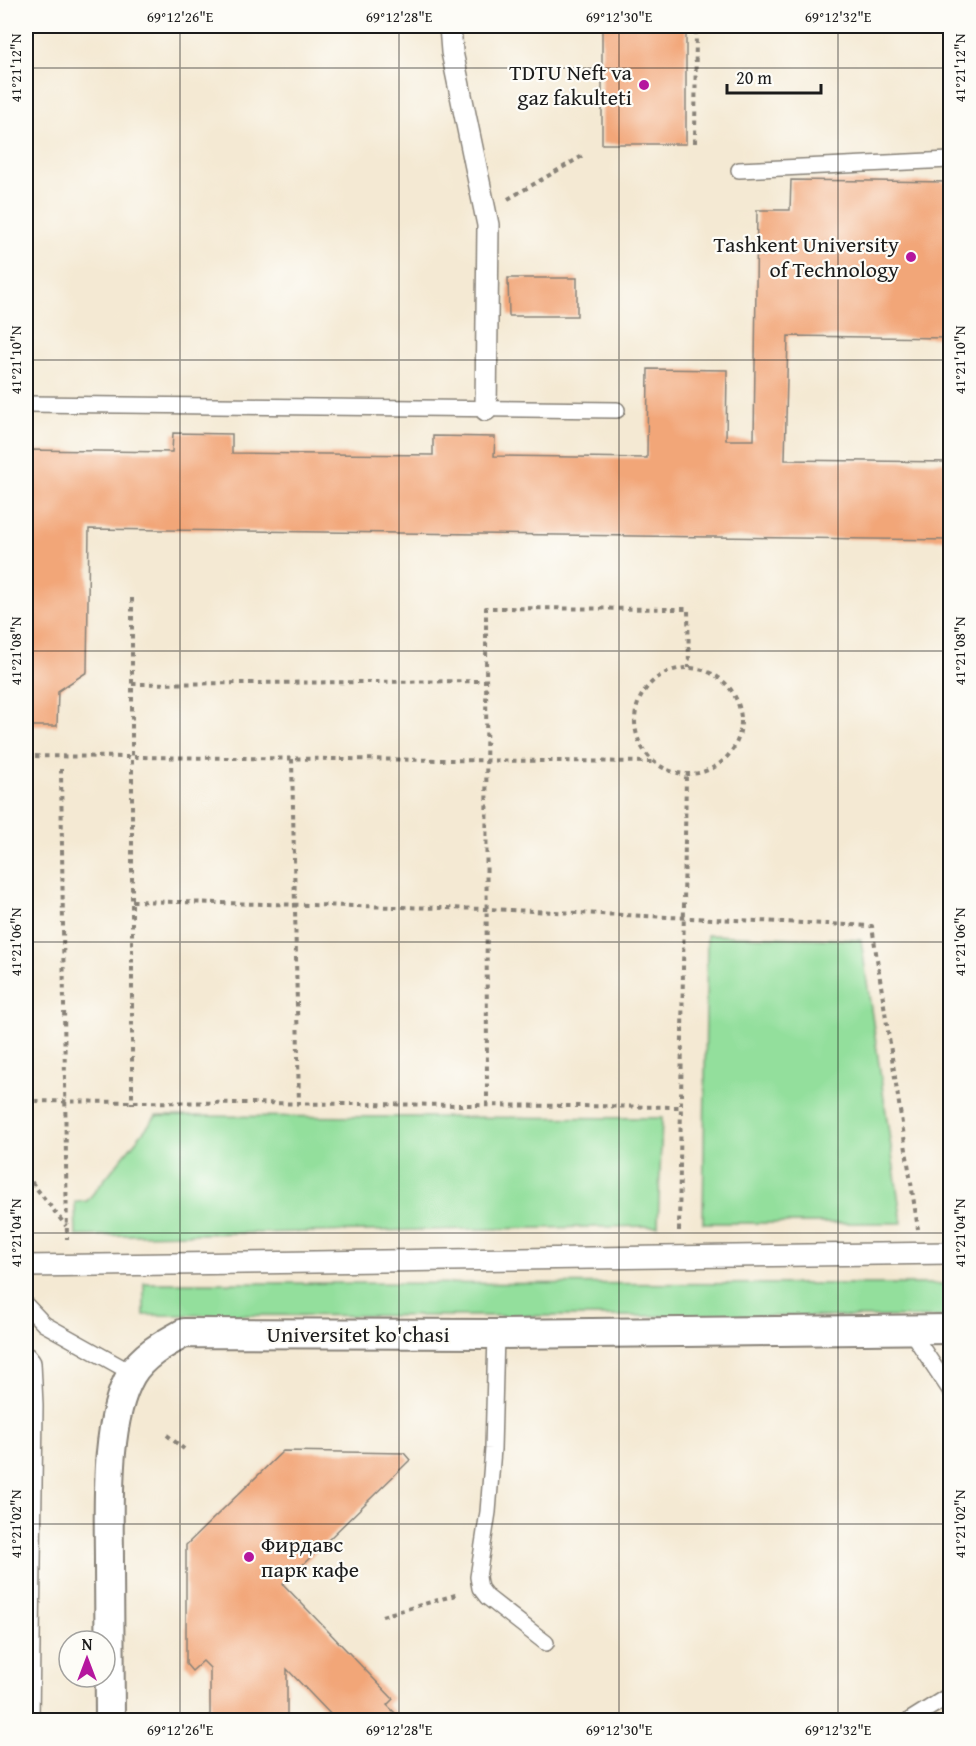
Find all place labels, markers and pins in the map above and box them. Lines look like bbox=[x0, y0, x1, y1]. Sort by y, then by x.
place label: TDTU Neft va gaz fakulteti bbox=[509, 56, 633, 113]
marker: TDTU Neft va gaz fakulteti bbox=[637, 78, 651, 92]
place label: Tashkent University of Technology bbox=[714, 228, 899, 285]
marker: Tashkent University of Technology bbox=[904, 250, 918, 264]
place label: Фирдавс парк кафе bbox=[261, 1528, 359, 1585]
marker: Фирдавс парк кафе bbox=[242, 1550, 256, 1564]

